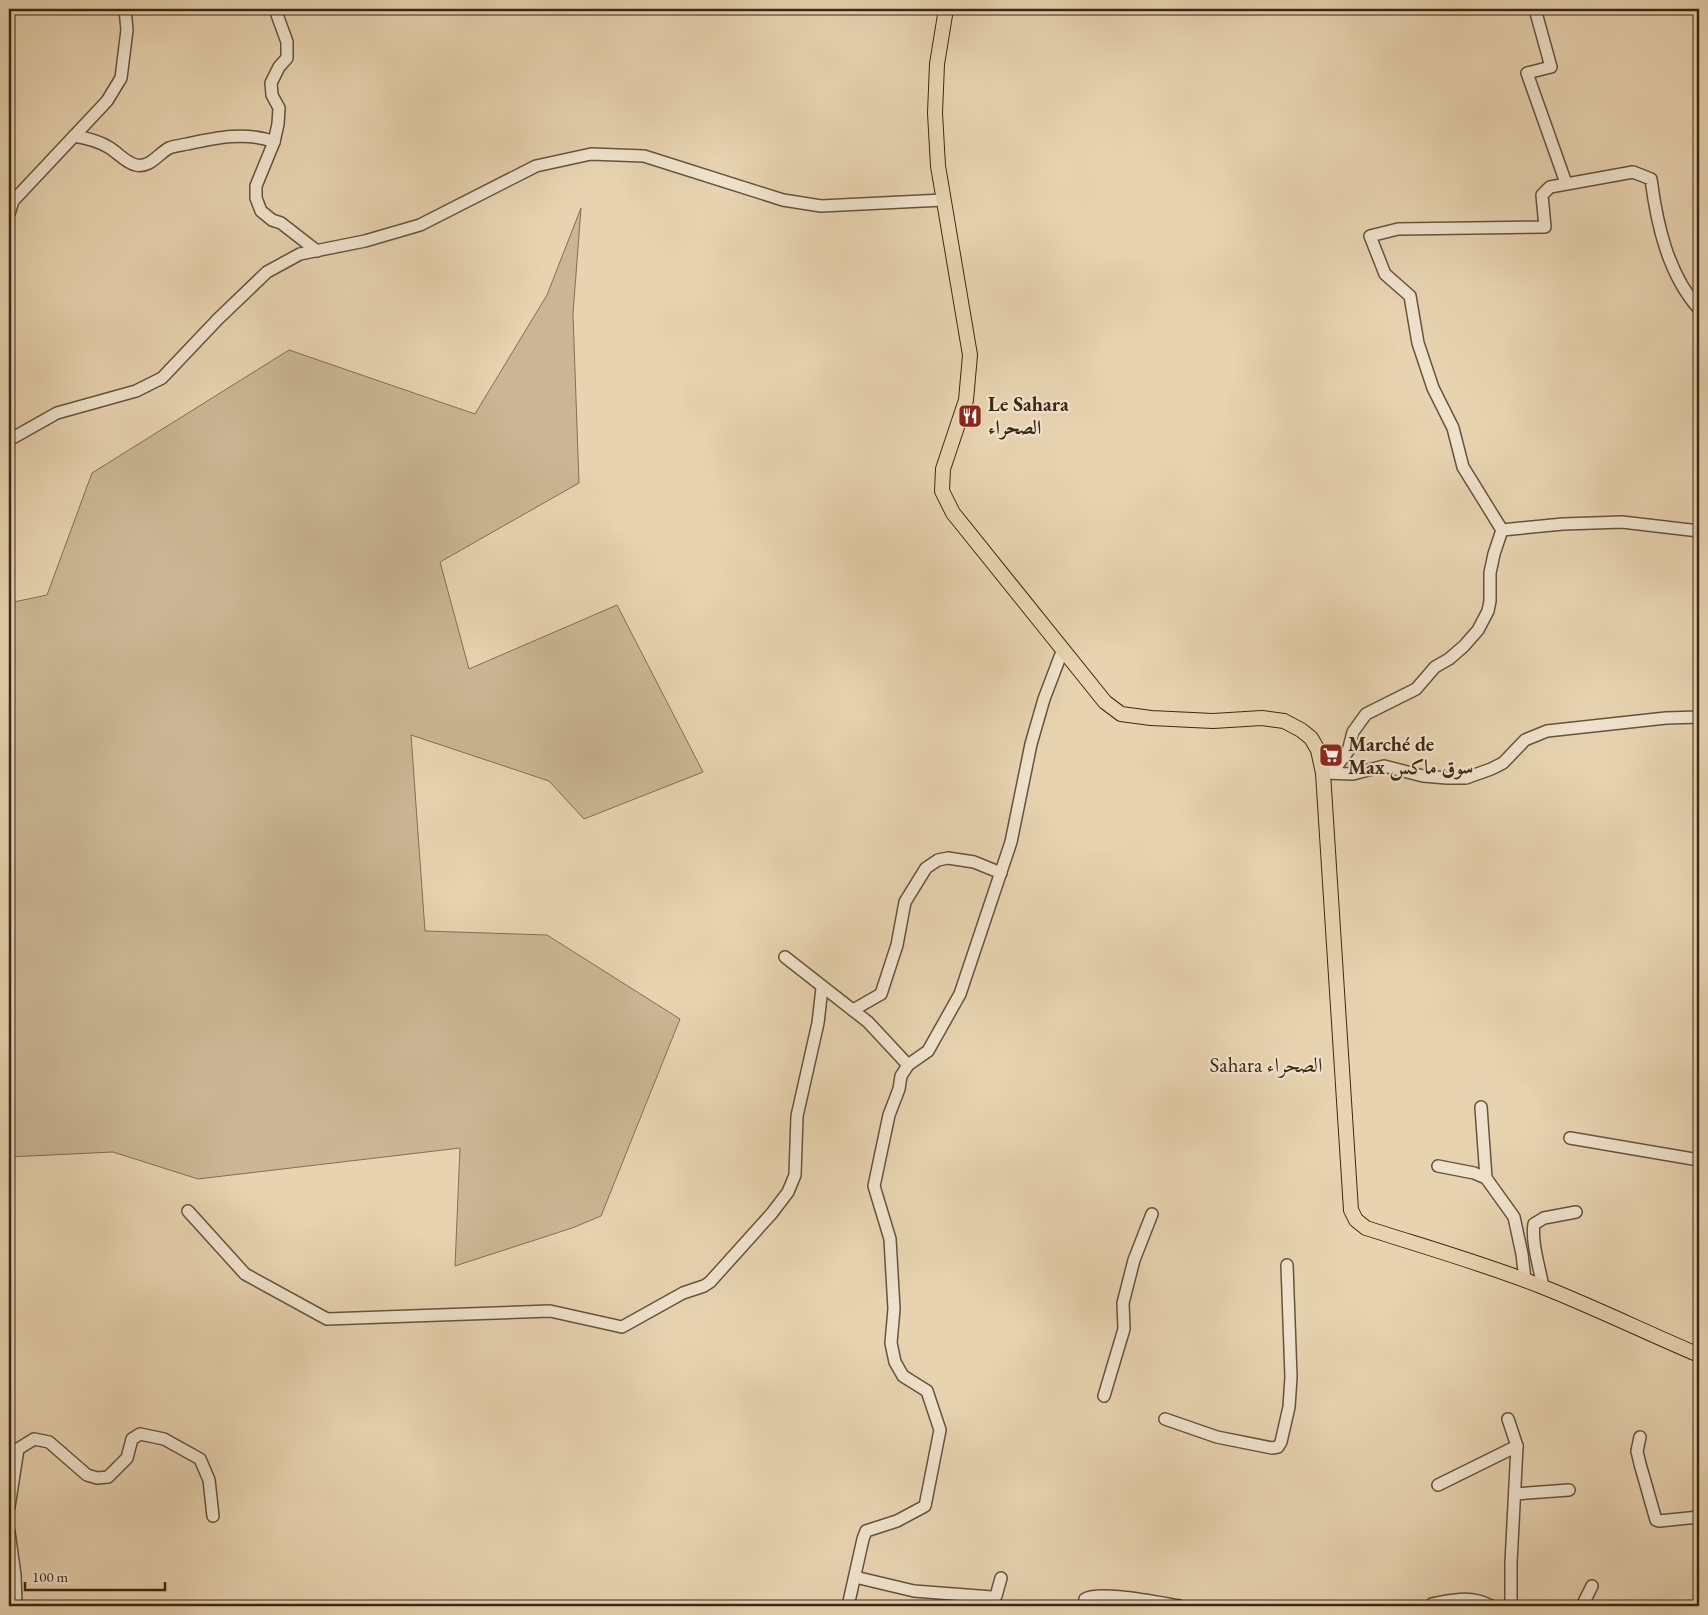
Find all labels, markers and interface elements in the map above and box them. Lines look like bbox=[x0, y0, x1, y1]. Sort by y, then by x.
place label: Le Sahara الصحراء bbox=[988, 391, 1069, 440]
restaurant icon: Le Sahara الصحراء bbox=[957, 403, 983, 429]
place label: Marché de Max سوق ماكس bbox=[1348, 731, 1473, 781]
supermarket icon: Marché de Max سوق ماكس bbox=[1318, 742, 1344, 768]
district label: Sahara الصحراء bbox=[1210, 1051, 1322, 1078]
scale bar bbox=[25, 1560, 165, 1592]
text: 100 m bbox=[32, 1567, 69, 1586]

